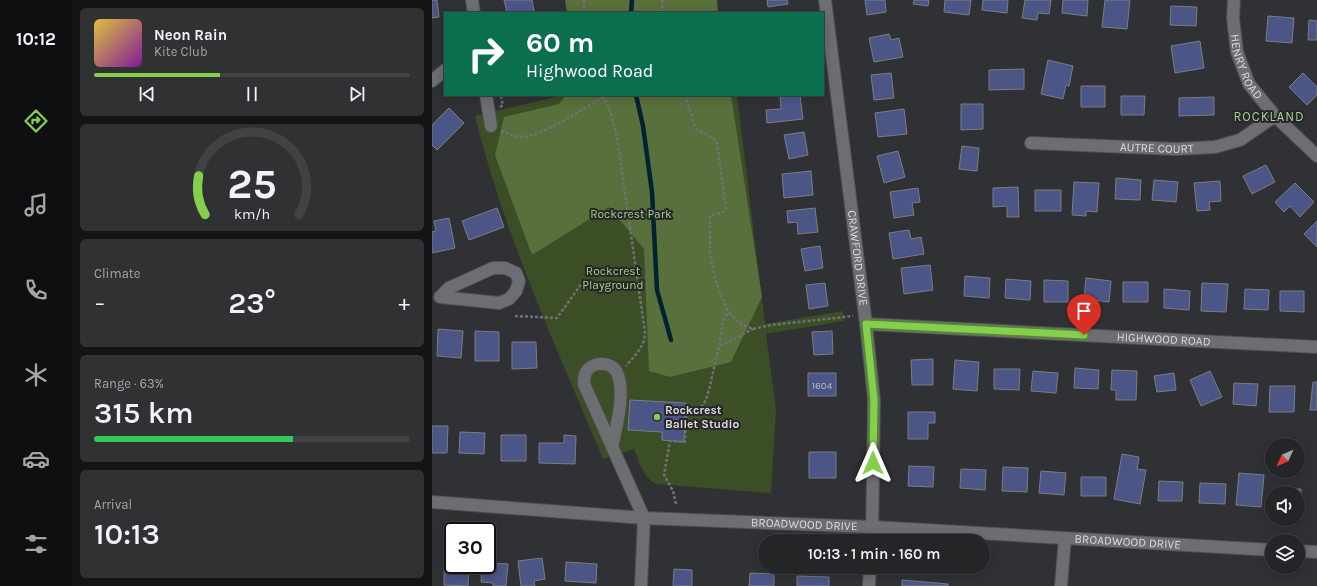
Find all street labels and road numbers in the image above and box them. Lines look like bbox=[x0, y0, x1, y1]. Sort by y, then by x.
street label: HENRY ROAD bbox=[1228, 33, 1265, 102]
street label: AUTRE COURT bbox=[1120, 140, 1194, 156]
street label: CRAWFORD DRIVE bbox=[845, 209, 871, 307]
street label: HIGHWOOD ROAD bbox=[1116, 330, 1211, 349]
street label: BROADWOOD DRIVE bbox=[751, 515, 858, 533]
street label: BROADWOOD DRIVE bbox=[1074, 532, 1181, 552]

